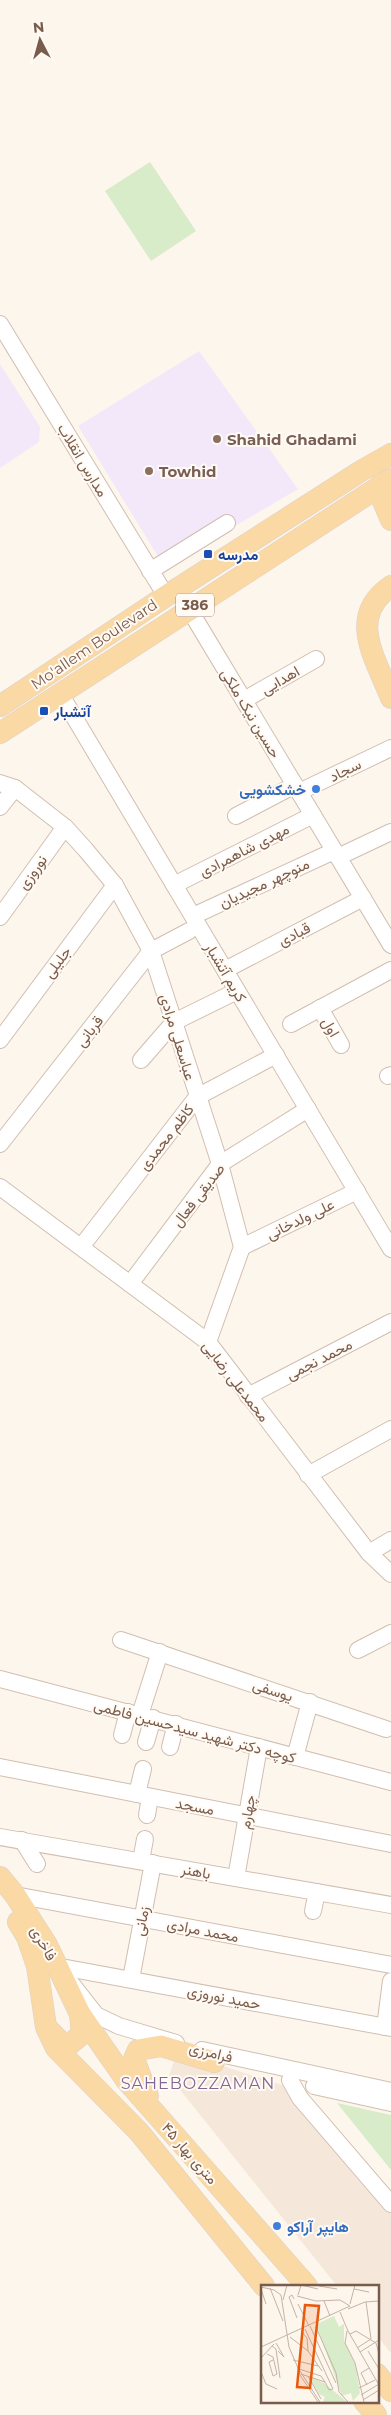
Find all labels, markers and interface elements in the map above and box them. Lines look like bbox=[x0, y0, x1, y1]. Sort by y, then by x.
north arrow bbox=[15, 15, 65, 65]
text: N bbox=[32, 18, 45, 37]
street label: مدارس انقلاب bbox=[53, 420, 112, 501]
place label: Shahid Ghadami bbox=[227, 430, 357, 449]
marker: Shahid Ghadami bbox=[211, 433, 223, 445]
place label: Towhid bbox=[159, 462, 216, 481]
marker: Towhid bbox=[143, 465, 155, 477]
place label: مدرسه bbox=[218, 545, 259, 564]
marker: مدرسه bbox=[202, 548, 214, 560]
road number: 386 bbox=[176, 594, 214, 616]
street label: Mo'allem Boulevard bbox=[27, 595, 161, 693]
street label: اهدایی bbox=[257, 661, 303, 700]
street label: حسین نیک ملکی bbox=[216, 665, 285, 762]
place label: آتشبار bbox=[53, 702, 92, 721]
marker: آتشبار bbox=[38, 705, 50, 717]
street label: سجاد bbox=[326, 754, 364, 786]
place label: خشکشویی bbox=[239, 780, 306, 799]
marker: خشکشویی bbox=[310, 783, 322, 795]
street label: مهدی شاهمرادی bbox=[196, 819, 293, 882]
street label: نوروزی bbox=[13, 851, 52, 894]
street label: منوچهر مجیدیان bbox=[216, 854, 313, 913]
street label: قبادی bbox=[275, 918, 314, 951]
street label: کریم آتشبار bbox=[199, 938, 251, 1006]
street label: جلیلی bbox=[39, 942, 76, 982]
street label: عباسعلی مرادی bbox=[155, 991, 200, 1083]
street label: قربانی bbox=[71, 1011, 108, 1051]
street label: اول bbox=[318, 1014, 344, 1040]
street label: کاظم محمدی bbox=[134, 1100, 199, 1175]
street label: صدیقی فعال bbox=[167, 1159, 229, 1231]
street label: علی ولدخانی bbox=[263, 1194, 338, 1244]
street label: محمد نجمی bbox=[283, 1334, 356, 1385]
street label: محمدعلی رضایی bbox=[198, 1337, 274, 1426]
street label: یوسفی bbox=[250, 1675, 296, 1706]
street label: کوچه دکتر شهید سیدحسین فاطمی bbox=[92, 1695, 298, 1768]
street label: مسجد bbox=[174, 1793, 216, 1819]
street label: چهارم bbox=[235, 1793, 260, 1831]
street label: باهنر bbox=[179, 1859, 212, 1883]
street label: زمانی bbox=[129, 1905, 154, 1938]
street label: محمد مرادی bbox=[165, 1914, 241, 1947]
street label: فاخری bbox=[26, 1922, 62, 1964]
street label: حمید نوروزی bbox=[186, 1981, 262, 2014]
street label: فرامرزی bbox=[187, 2037, 235, 2068]
district label: SAHEBOZZAMAN bbox=[121, 2074, 275, 2093]
street label: ۴۵ متری بهار bbox=[157, 2118, 222, 2189]
place label: هایپر آراکو bbox=[287, 2217, 349, 2237]
marker: هایپر آراکو bbox=[271, 2220, 283, 2232]
inset map bbox=[261, 2285, 378, 2402]

